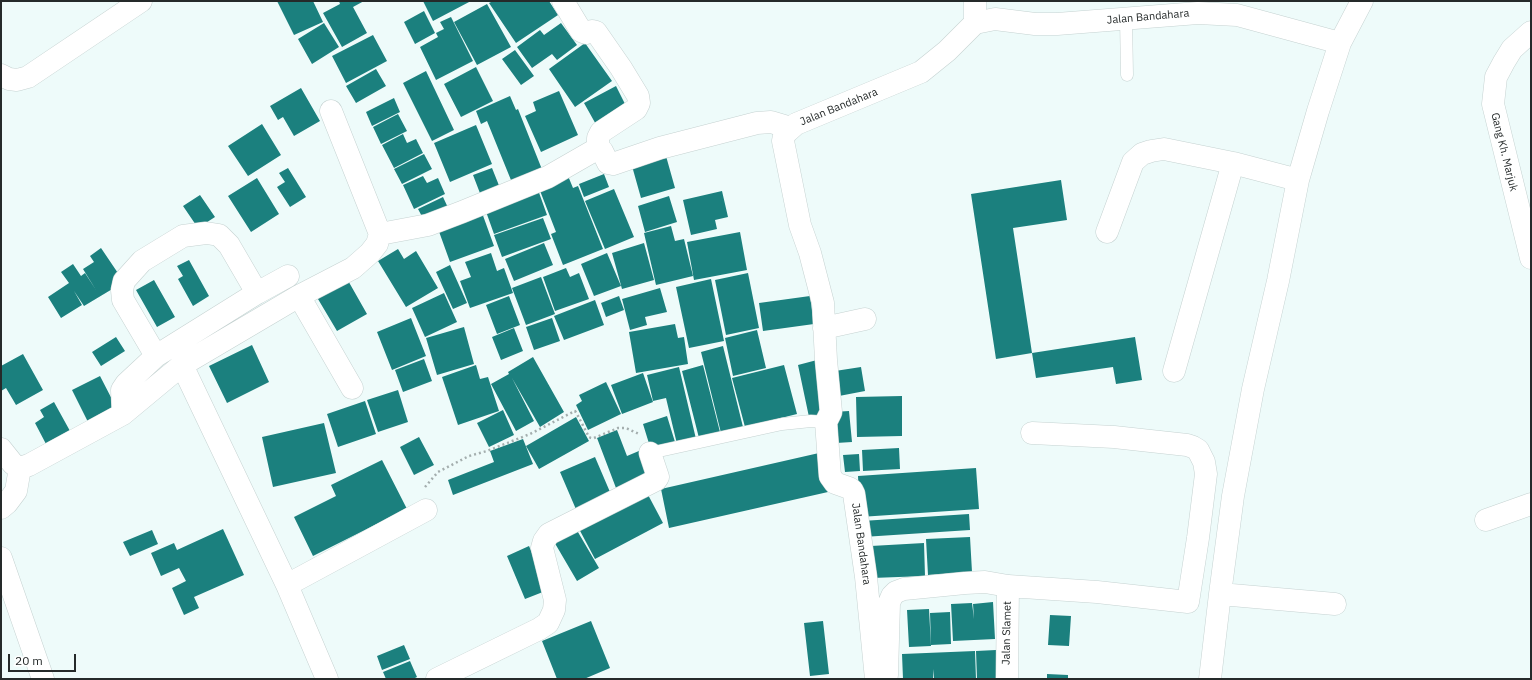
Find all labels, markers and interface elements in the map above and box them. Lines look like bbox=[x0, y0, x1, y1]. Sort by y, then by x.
street label: Jalan Bandahara bbox=[1106, 7, 1190, 27]
street label: Jalan Bandahara bbox=[798, 85, 880, 129]
street label: Gang Kh. Marjuk bbox=[1488, 111, 1520, 193]
street label: Jalan Bandahara bbox=[849, 502, 873, 586]
street label: Jalan Slamet bbox=[1000, 601, 1014, 665]
scale bar bbox=[10, 646, 78, 672]
text: 20 m bbox=[15, 653, 43, 668]

